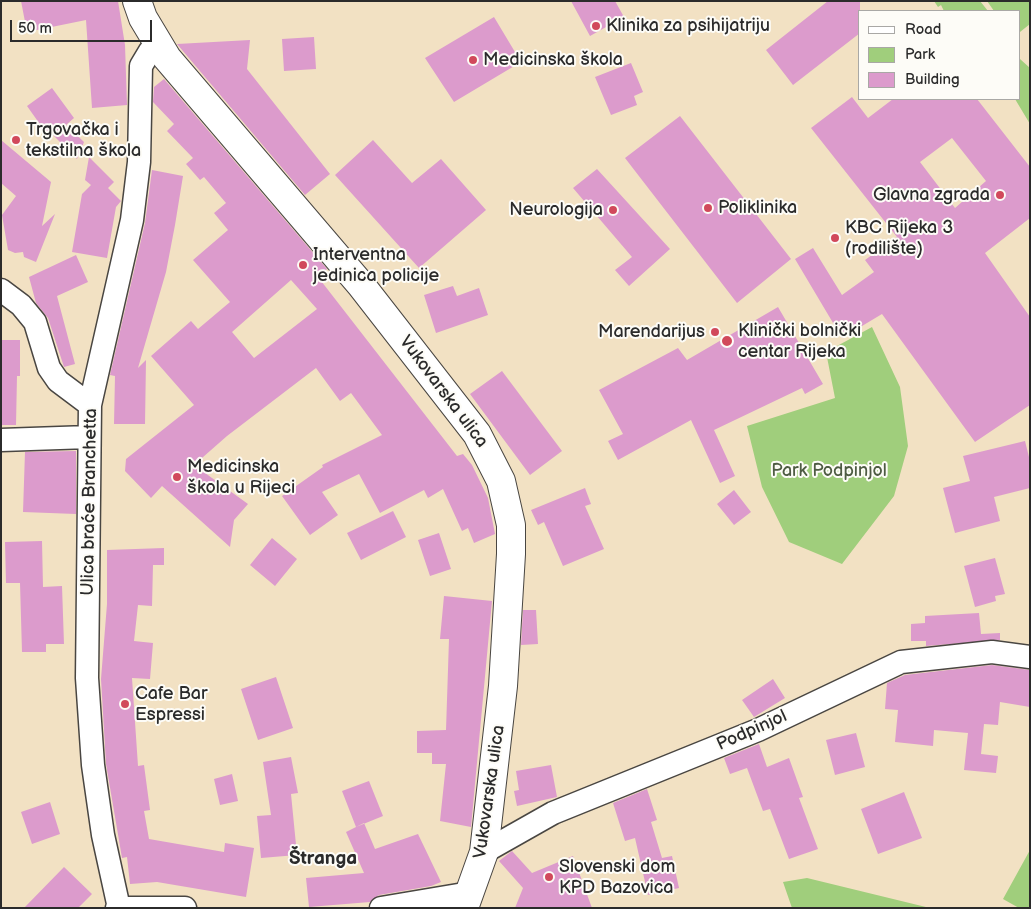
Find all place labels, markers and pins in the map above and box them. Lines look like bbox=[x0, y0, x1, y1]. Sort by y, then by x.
place label: Klinika za psihijatriju bbox=[606, 15, 770, 37]
marker: Klinika za psihijatriju bbox=[590, 20, 602, 32]
place label: Medicinska škola bbox=[483, 49, 623, 71]
marker: Medicinska škola bbox=[467, 54, 479, 66]
place label: Trgovačka i tekstilna škola bbox=[26, 119, 141, 162]
marker: Trgovačka i tekstilna škola bbox=[10, 134, 22, 146]
place label: Glavna zgrada bbox=[873, 184, 990, 206]
marker: Glavna zgrada bbox=[994, 189, 1006, 201]
place label: Poliklinika bbox=[718, 197, 797, 219]
place label: Neurologija bbox=[509, 199, 603, 221]
marker: Poliklinika bbox=[702, 202, 714, 214]
marker: Neurologija bbox=[607, 204, 619, 216]
place label: KBC Rijeka 3 (rodilište) bbox=[845, 217, 953, 260]
marker: KBC Rijeka 3 (rodilište) bbox=[829, 232, 841, 244]
place label: Interventna jedinica policije bbox=[313, 244, 439, 286]
marker: Interventna jedinica policije bbox=[297, 259, 309, 271]
place label: Klinički bolnički centar Rijeka bbox=[738, 320, 861, 362]
place label: Marendarijus bbox=[598, 321, 705, 343]
marker: Marendarijus bbox=[709, 326, 721, 338]
marker: Klinički bolnički centar Rijeka bbox=[720, 334, 734, 348]
place label: Medicinska škola u Rijeci bbox=[187, 456, 295, 498]
marker: Medicinska škola u Rijeci bbox=[171, 471, 183, 483]
place label: Cafe Bar Espressi bbox=[135, 683, 207, 726]
marker: Cafe Bar Espressi bbox=[119, 698, 131, 710]
place label: Slovenski dom KPD Bazovica bbox=[559, 856, 675, 899]
marker: Slovenski dom KPD Bazovica bbox=[543, 871, 555, 883]

